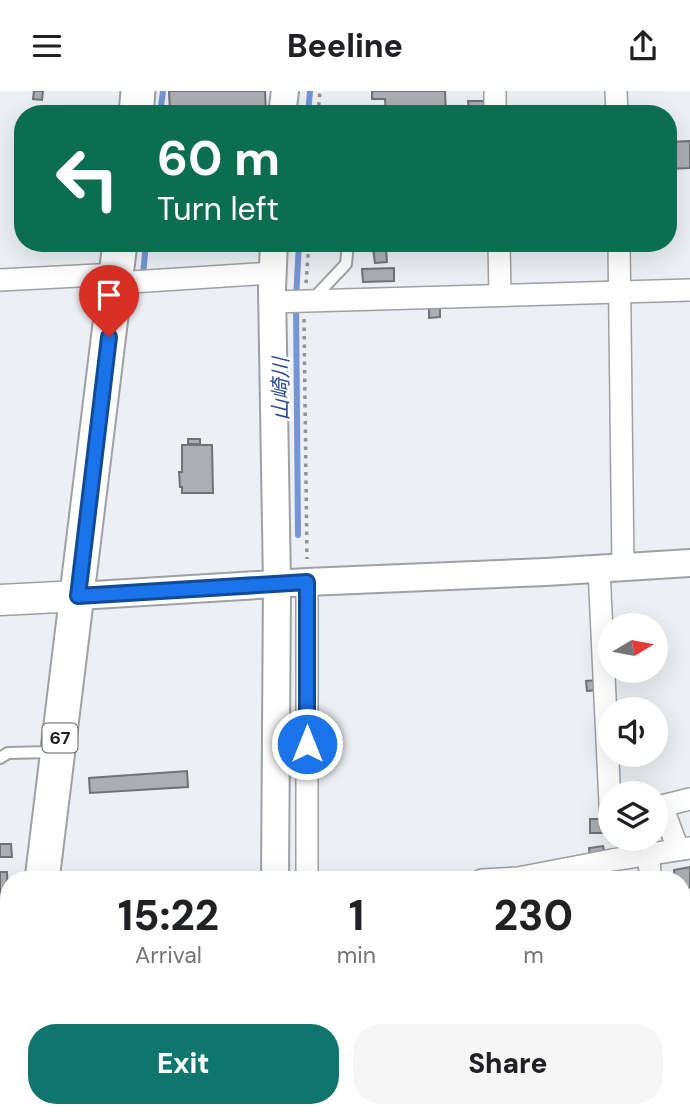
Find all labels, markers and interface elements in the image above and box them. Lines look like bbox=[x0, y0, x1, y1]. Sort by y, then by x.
text: Beeline bbox=[287, 25, 403, 67]
icon: menu bbox=[28, 27, 66, 65]
icon: share bbox=[624, 27, 662, 65]
text: 60 m bbox=[157, 126, 280, 190]
icon: left bbox=[42, 133, 133, 224]
text: Turn left bbox=[157, 188, 279, 230]
pin bbox=[79, 265, 139, 337]
icon: arrive bbox=[90, 276, 128, 314]
water label: 山崎川 bbox=[267, 356, 295, 421]
north arrow bbox=[598, 613, 668, 683]
map controls bbox=[598, 613, 668, 851]
button: sound bbox=[598, 697, 668, 767]
position arrow bbox=[270, 707, 344, 781]
road number: 67 bbox=[42, 723, 78, 753]
button: layers bbox=[598, 781, 668, 851]
text: 15:22 bbox=[118, 888, 219, 943]
text: 1 bbox=[349, 888, 364, 943]
text: 230 bbox=[494, 888, 573, 943]
text: Arrival bbox=[135, 940, 202, 970]
text: min bbox=[337, 940, 376, 970]
text: m bbox=[523, 940, 544, 970]
button: Exit bbox=[28, 1024, 339, 1104]
button: Share bbox=[353, 1024, 663, 1104]

